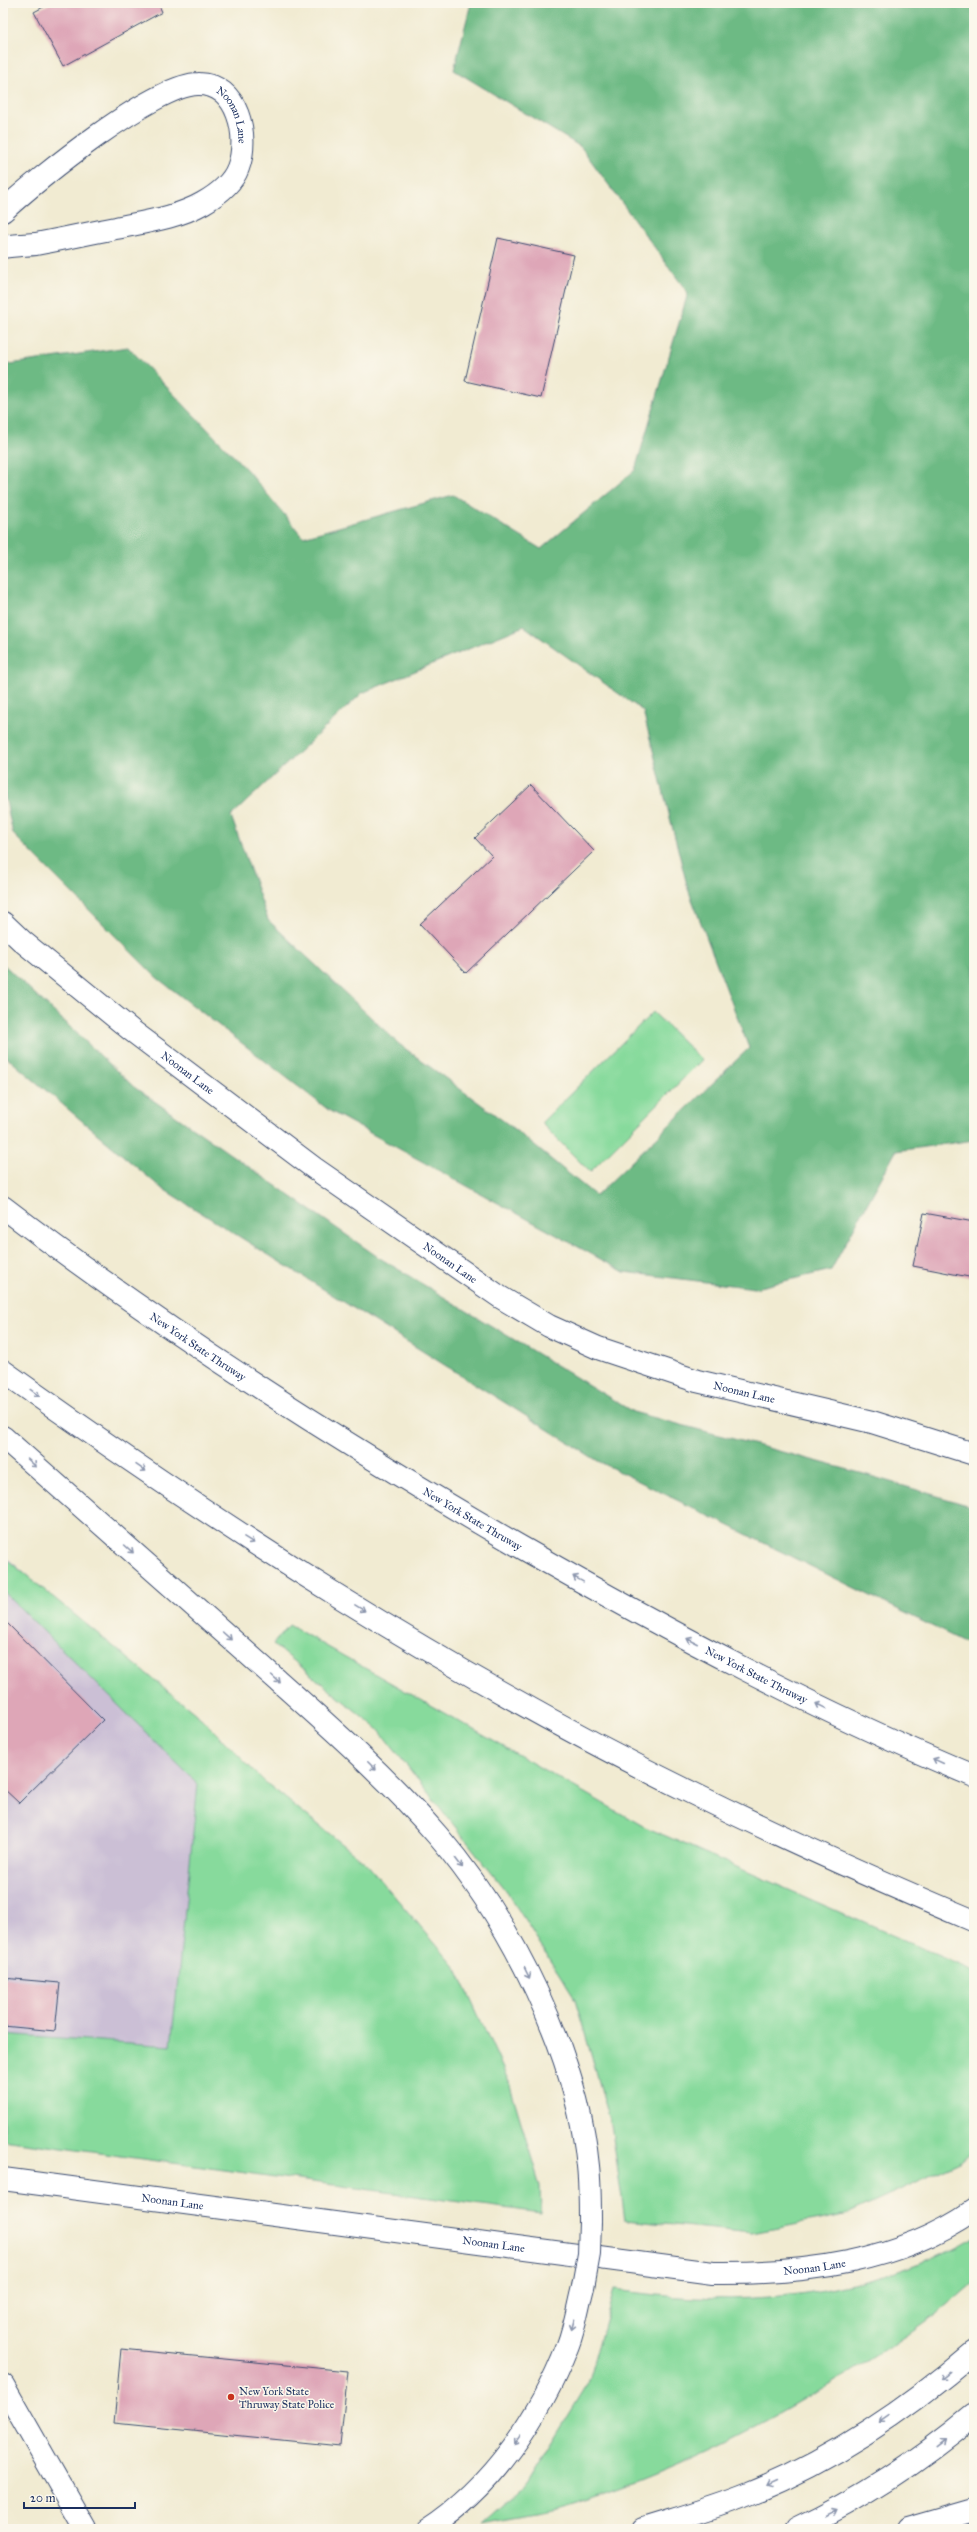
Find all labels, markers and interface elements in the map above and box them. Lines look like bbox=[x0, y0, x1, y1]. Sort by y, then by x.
street label: Noonan Lane bbox=[214, 83, 249, 144]
street label: Noonan Lane bbox=[159, 1049, 217, 1097]
street label: Noonan Lane bbox=[421, 1239, 480, 1286]
street label: New York State Thruway bbox=[148, 1310, 249, 1384]
street label: Noonan Lane bbox=[712, 1379, 777, 1406]
one-way arrow bbox=[29, 1389, 40, 1398]
one-way arrow bbox=[27, 1458, 37, 1468]
one-way arrow bbox=[135, 1464, 146, 1472]
street label: New York State Thruway bbox=[421, 1484, 525, 1553]
one-way arrow bbox=[244, 1536, 255, 1544]
one-way arrow bbox=[124, 1545, 135, 1554]
one-way arrow bbox=[572, 1575, 584, 1582]
one-way arrow bbox=[354, 1604, 365, 1612]
one-way arrow bbox=[221, 1631, 232, 1640]
one-way arrow bbox=[686, 1637, 698, 1644]
street label: New York State Thruway bbox=[703, 1643, 810, 1706]
one-way arrow bbox=[271, 1675, 281, 1684]
one-way arrow bbox=[815, 1702, 827, 1709]
one-way arrow bbox=[933, 1757, 945, 1764]
one-way arrow bbox=[367, 1762, 377, 1771]
one-way arrow bbox=[454, 1858, 463, 1869]
one-way arrow bbox=[524, 1967, 531, 1979]
street label: Noonan Lane bbox=[141, 2191, 205, 2212]
street label: Noonan Lane bbox=[462, 2233, 526, 2255]
street label: Noonan Lane bbox=[783, 2256, 847, 2277]
one-way arrow bbox=[569, 2318, 577, 2331]
one-way arrow bbox=[940, 2370, 951, 2379]
place label: New York State Thruway State Police bbox=[239, 2385, 335, 2411]
marker: New York State Thruway State Police bbox=[226, 2392, 236, 2402]
one-way arrow bbox=[879, 2415, 890, 2423]
one-way arrow bbox=[513, 2435, 521, 2446]
one-way arrow bbox=[936, 2438, 947, 2446]
one-way arrow bbox=[766, 2480, 778, 2487]
scale bar bbox=[24, 2484, 135, 2510]
text: 20 m bbox=[30, 2491, 56, 2505]
one-way arrow bbox=[826, 2507, 838, 2515]

